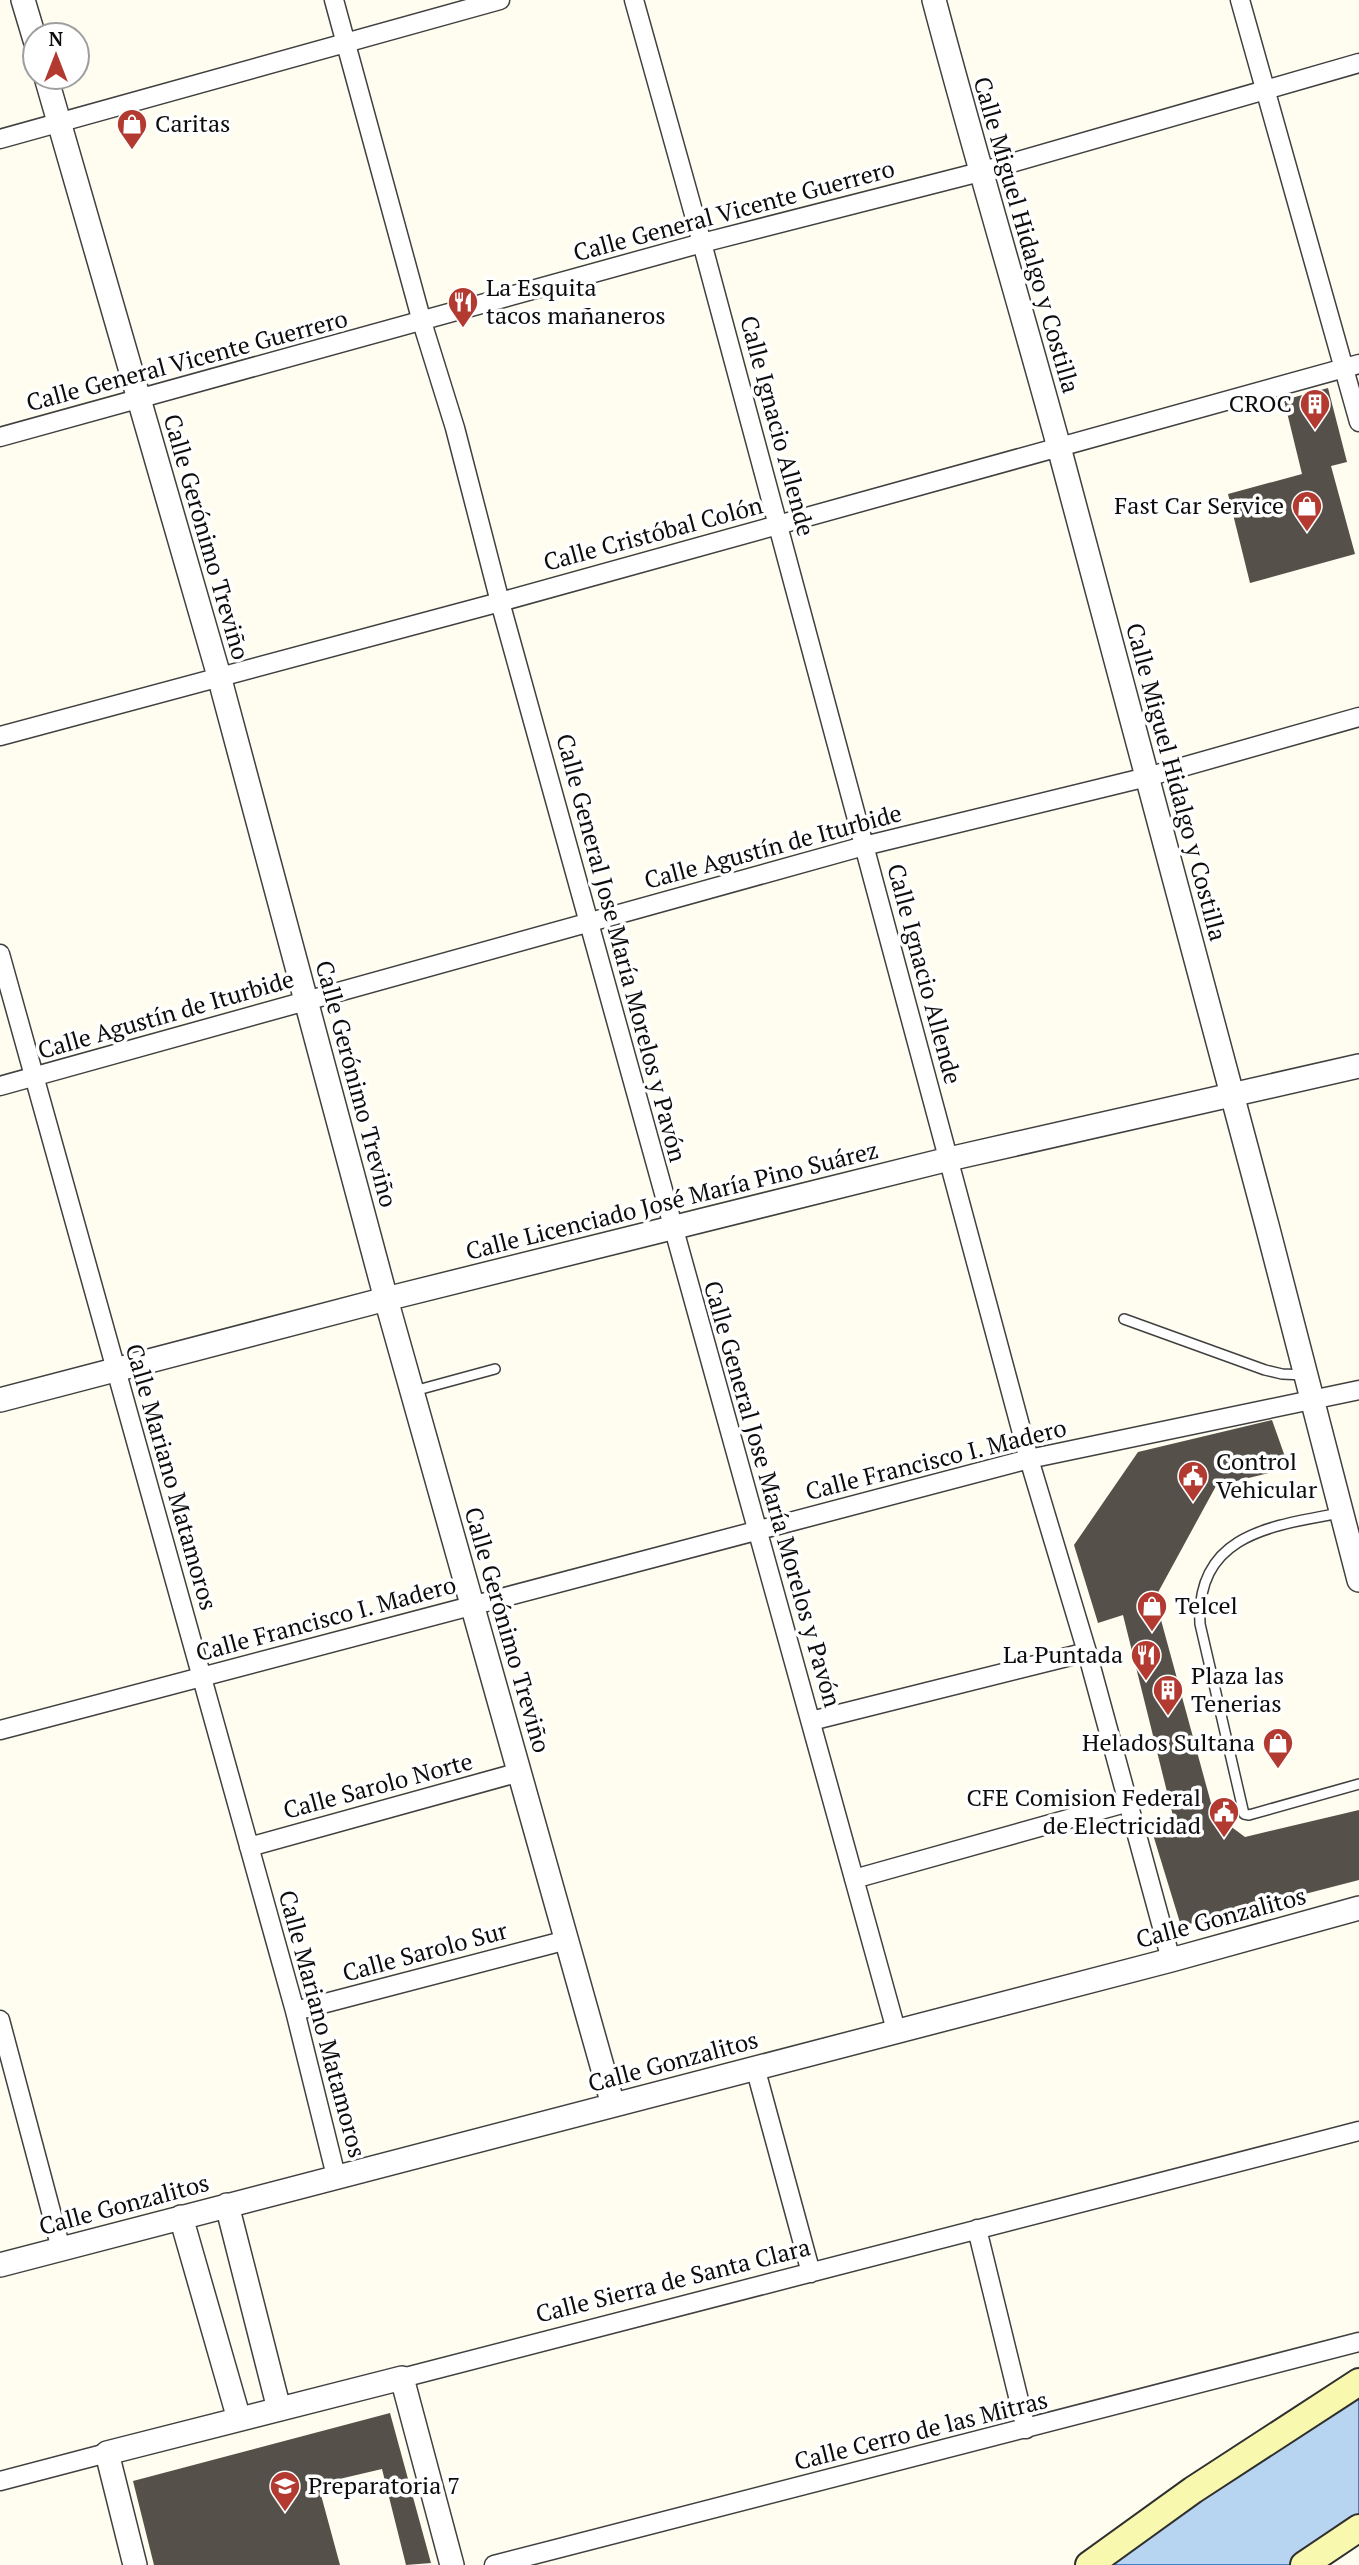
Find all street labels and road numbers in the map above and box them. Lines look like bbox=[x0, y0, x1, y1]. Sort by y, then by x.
street label: Calle Miguel Hidalgo y Costilla bbox=[966, 73, 1088, 397]
street label: Calle General Vicente Guerrero bbox=[570, 152, 898, 268]
street label: Calle General Vicente Guerrero bbox=[23, 302, 351, 418]
street label: Calle Ignacio Allende bbox=[733, 312, 823, 540]
street label: Calle Gerónimo Treviño bbox=[157, 410, 257, 663]
street label: Calle Cristóbal Colón bbox=[540, 488, 766, 578]
street label: Calle Miguel Hidalgo y Costilla bbox=[1119, 619, 1235, 944]
street label: Calle General Jose María Morelos y Pavón bbox=[549, 730, 695, 1165]
street label: Calle Agustín de Iturbide bbox=[640, 796, 905, 896]
street label: Calle Ignacio Allende bbox=[880, 860, 970, 1088]
street label: Calle Gerónimo Treviño bbox=[309, 957, 405, 1211]
street label: Calle Agustín de Iturbide bbox=[34, 962, 298, 1066]
street label: Calle Licenciado José María Pino Suárez bbox=[462, 1133, 881, 1267]
street label: Calle General Jose María Morelos y Pavón bbox=[697, 1277, 849, 1711]
street label: Calle Mariano Matamoros bbox=[119, 1340, 225, 1614]
street label: Calle Francisco I. Madero bbox=[802, 1411, 1070, 1507]
street label: Calle Gerónimo Treviño bbox=[458, 1503, 558, 1756]
street label: Calle Francisco I. Madero bbox=[192, 1568, 459, 1668]
street label: Calle Sarolo Norte bbox=[280, 1744, 476, 1826]
street label: Calle Gonzalitos bbox=[1132, 1879, 1309, 1955]
street label: Calle Mariano Matamoros bbox=[272, 1886, 374, 2161]
street label: Calle Sarolo Sur bbox=[339, 1913, 512, 1988]
street label: Calle Gonzalitos bbox=[584, 2023, 761, 2099]
street label: Calle Gonzalitos bbox=[35, 2166, 212, 2242]
street label: Calle Sierra de Santa Clara bbox=[532, 2230, 813, 2330]
street label: Calle Cerro de las Mitras bbox=[791, 2383, 1051, 2477]

